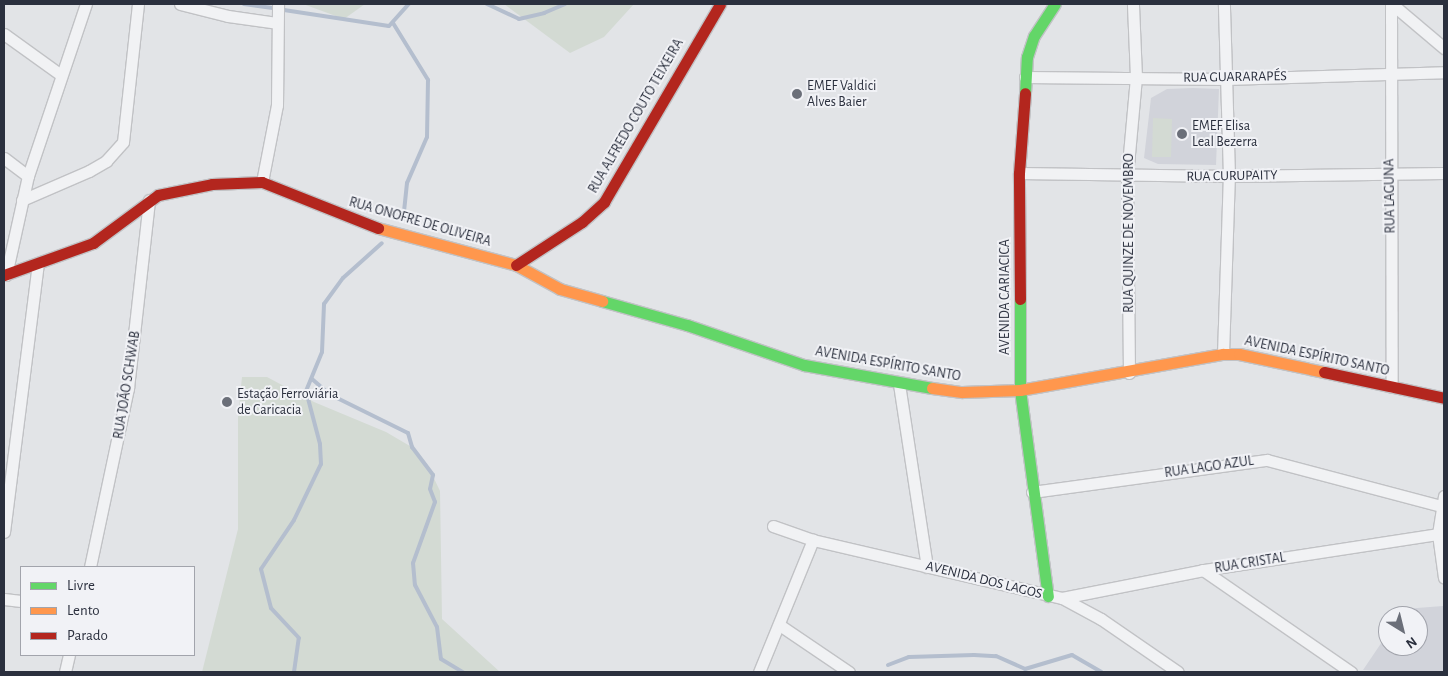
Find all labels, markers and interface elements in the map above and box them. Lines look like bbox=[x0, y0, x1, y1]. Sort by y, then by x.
street label: RUA ALFREDO COUTO TEIXEIRA bbox=[585, 36, 687, 196]
street label: RUA GUARARAPÉS bbox=[1183, 68, 1287, 86]
place label: EMEF Valdici Alves Baier bbox=[807, 78, 876, 110]
marker: EMEF Valdici Alves Baier bbox=[791, 88, 803, 100]
place label: EMEF Elisa Leal Bezerra bbox=[1192, 118, 1258, 150]
marker: EMEF Elisa Leal Bezerra bbox=[1176, 128, 1188, 140]
street label: RUA QUINZE DE NOVEMBRO bbox=[1121, 153, 1137, 313]
street label: RUA LAGUNA bbox=[1381, 158, 1399, 234]
street label: RUA CURUPAITY bbox=[1186, 167, 1278, 185]
street label: RUA ONOFRE DE OLIVEIRA bbox=[347, 194, 493, 250]
street label: AVENIDA CARIACICA bbox=[997, 239, 1013, 355]
street label: RUA JOÃO SCHWAB bbox=[110, 330, 144, 440]
street label: AVENIDA ESPÍRITO SANTO bbox=[1243, 332, 1391, 380]
street label: AVENIDA ESPÍRITO SANTO bbox=[814, 343, 962, 385]
place label: Estação Ferroviária de Caricacia bbox=[237, 386, 338, 418]
marker: Estação Ferroviária de Caricacia bbox=[221, 396, 233, 408]
street label: RUA LAGO AZUL bbox=[1163, 452, 1255, 482]
street label: RUA CRISTAL bbox=[1213, 549, 1287, 577]
street label: AVENIDA DOS LAGOS bbox=[924, 557, 1044, 603]
legend bbox=[20, 566, 195, 656]
text: Livre bbox=[67, 578, 95, 593]
text: Lento bbox=[67, 603, 100, 618]
north arrow bbox=[1378, 606, 1428, 656]
text: Parado bbox=[67, 628, 108, 643]
text: N bbox=[1403, 634, 1419, 651]

